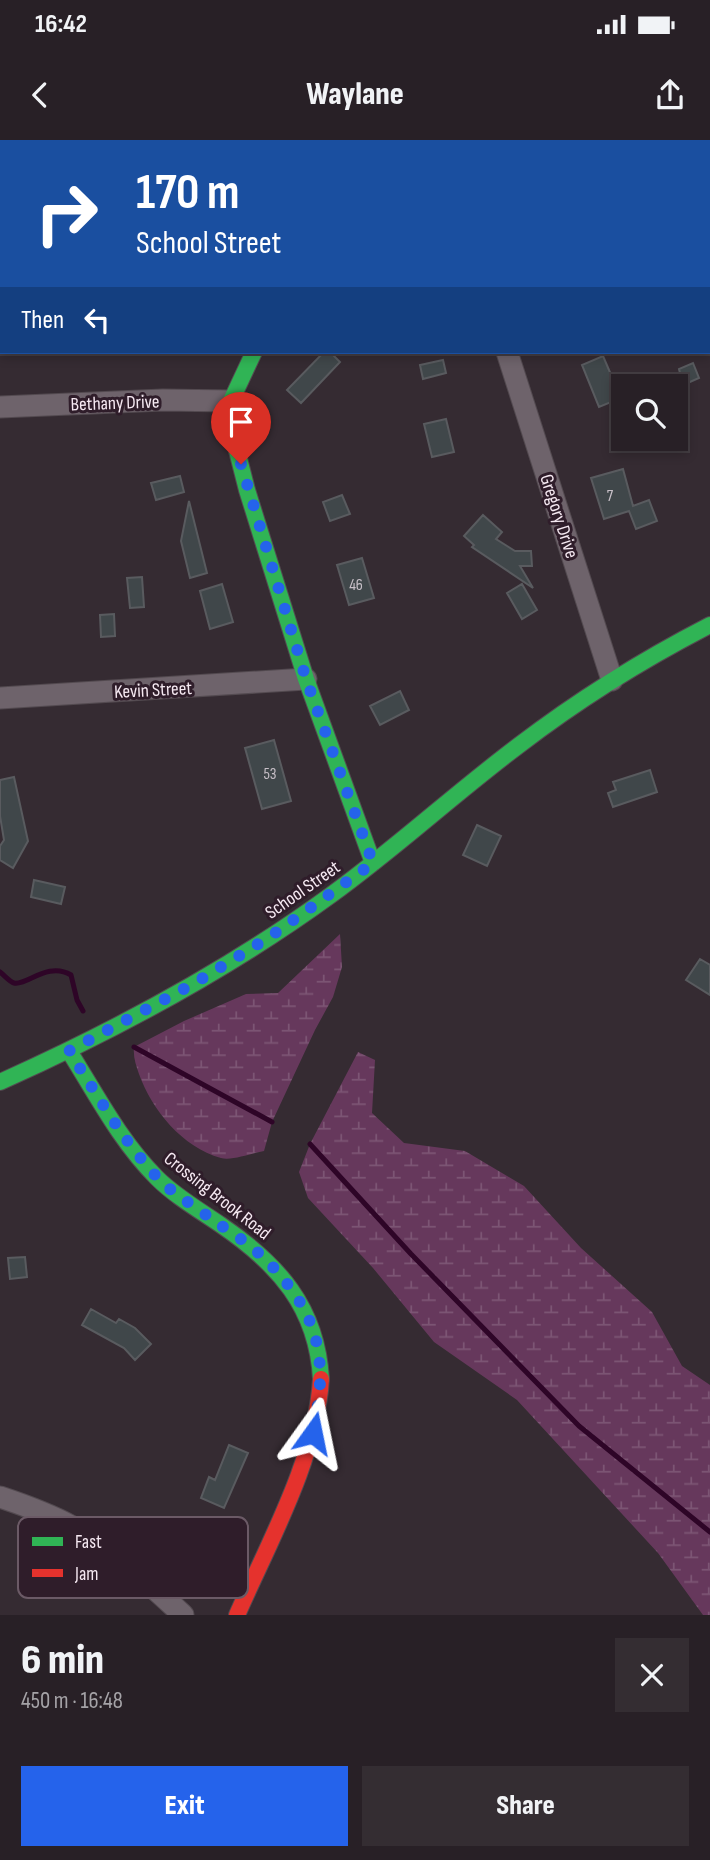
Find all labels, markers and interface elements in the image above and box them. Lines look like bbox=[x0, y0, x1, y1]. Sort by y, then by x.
text: 16:42 bbox=[35, 9, 87, 40]
text: Waylane bbox=[306, 75, 404, 114]
icon: back bbox=[21, 76, 59, 114]
icon: share bbox=[651, 76, 689, 114]
text: 170 m bbox=[136, 164, 240, 223]
icon: right bbox=[21, 168, 112, 259]
text: School Street bbox=[136, 224, 281, 263]
icon: left bbox=[78, 301, 116, 339]
text: Then bbox=[21, 305, 64, 336]
map controls bbox=[611, 374, 688, 451]
button: search bbox=[611, 374, 688, 451]
street label: Bethany Drive bbox=[70, 390, 160, 417]
pin bbox=[211, 392, 271, 464]
icon: arrive bbox=[222, 403, 260, 441]
street label: Gregory Drive bbox=[534, 472, 583, 561]
house number: 7 bbox=[607, 487, 614, 506]
house number: 46 bbox=[349, 576, 363, 595]
street label: Kevin Street bbox=[114, 677, 193, 704]
house number: 53 bbox=[263, 765, 277, 784]
street label: School Street bbox=[261, 856, 345, 924]
street label: Crossing Brook Road bbox=[159, 1147, 275, 1245]
position arrow bbox=[276, 1396, 350, 1470]
legend bbox=[18, 1517, 248, 1598]
text: Fast bbox=[75, 1531, 102, 1554]
text: Jam bbox=[74, 1563, 98, 1586]
text: 6 min bbox=[21, 1635, 104, 1686]
button: close bbox=[615, 1638, 689, 1712]
text: 450 m · 16:48 bbox=[21, 1687, 123, 1715]
button: Exit bbox=[21, 1766, 348, 1846]
button: Share bbox=[362, 1766, 689, 1846]

